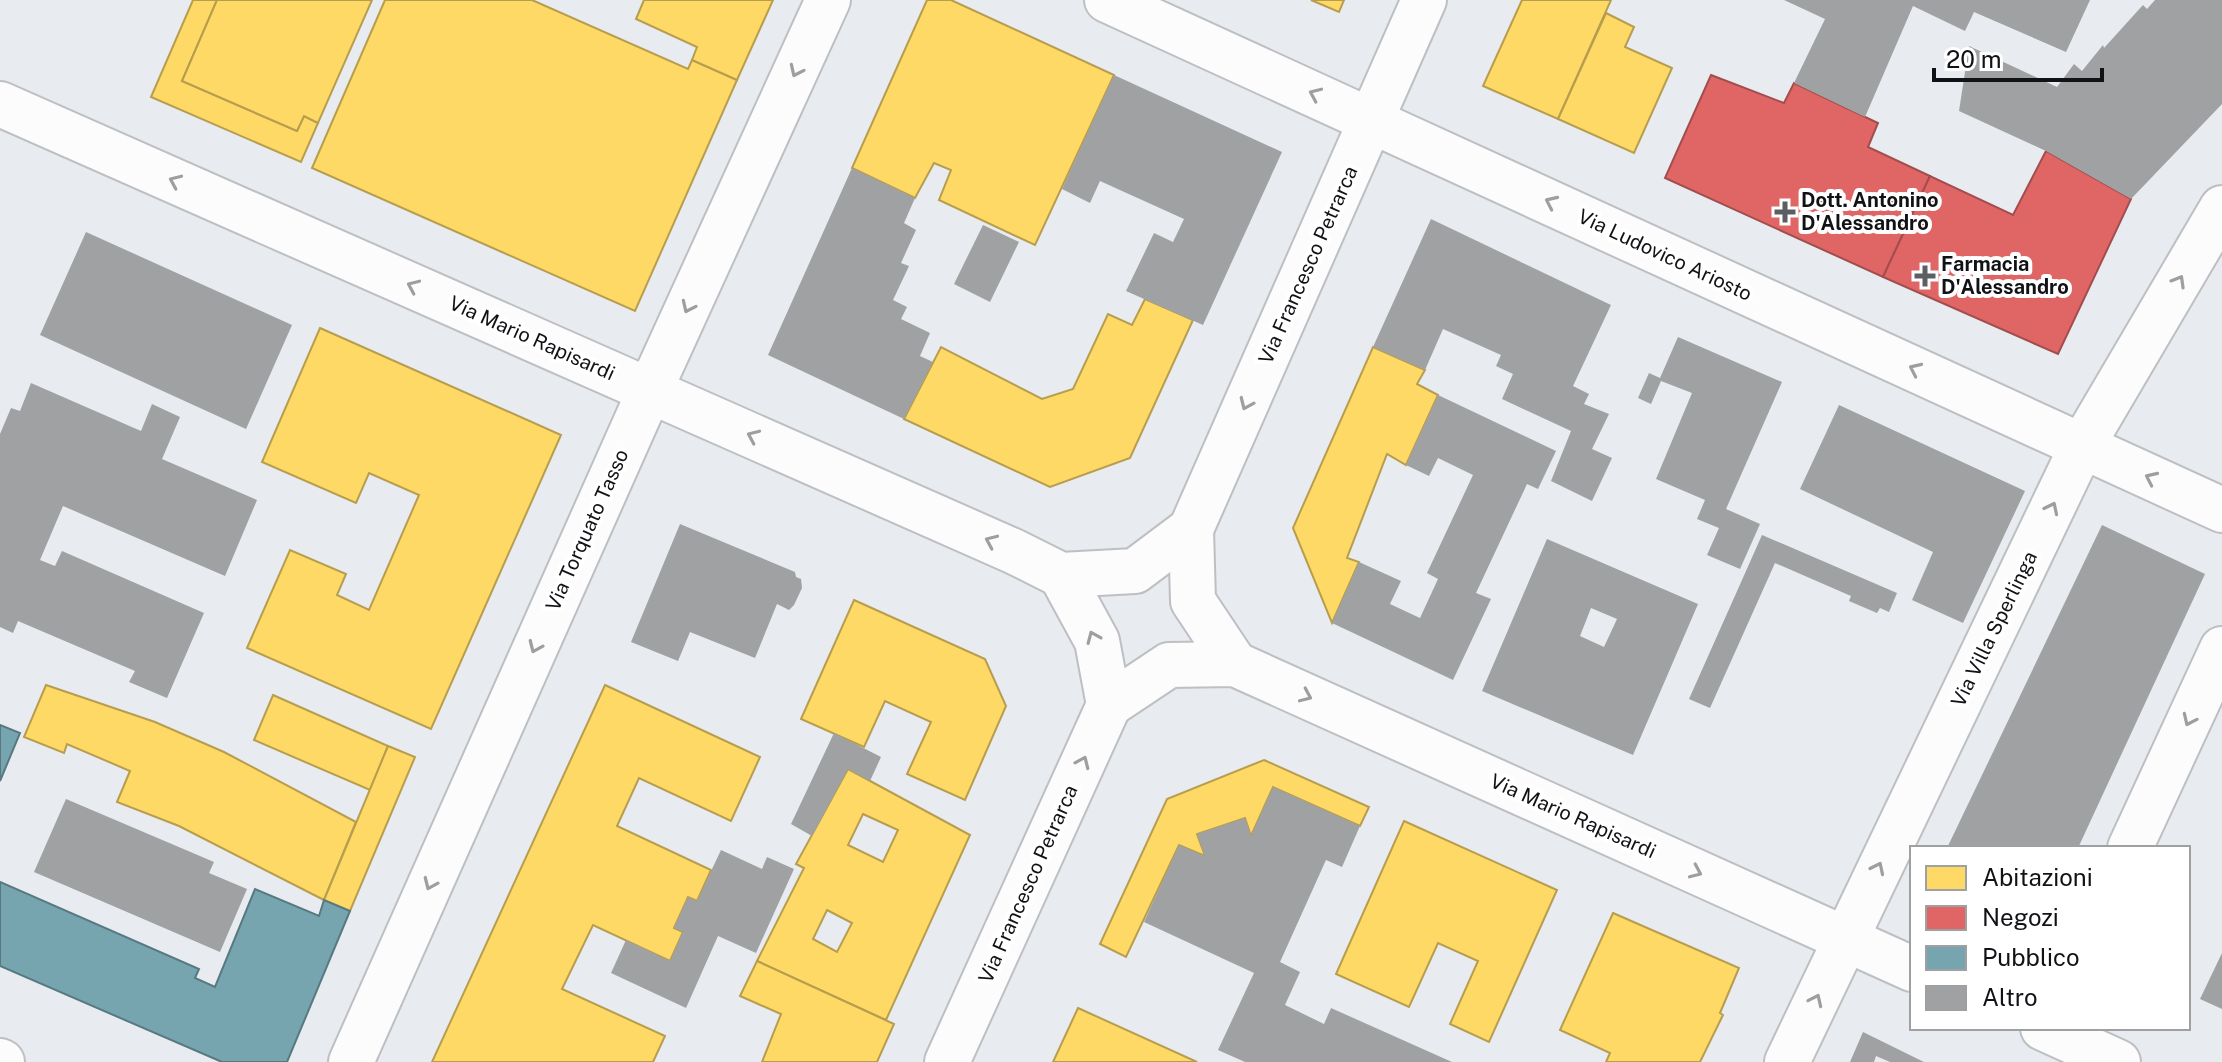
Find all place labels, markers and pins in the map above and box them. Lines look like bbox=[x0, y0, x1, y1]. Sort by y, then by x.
place label: Dott. Antonino D'Alessandro bbox=[1801, 188, 1939, 235]
marker: Dott. Antonino D'Alessandro bbox=[1776, 203, 1794, 221]
place label: Farmacia D'Alessandro bbox=[1941, 252, 2069, 299]
marker: Farmacia D'Alessandro bbox=[1916, 267, 1934, 285]

